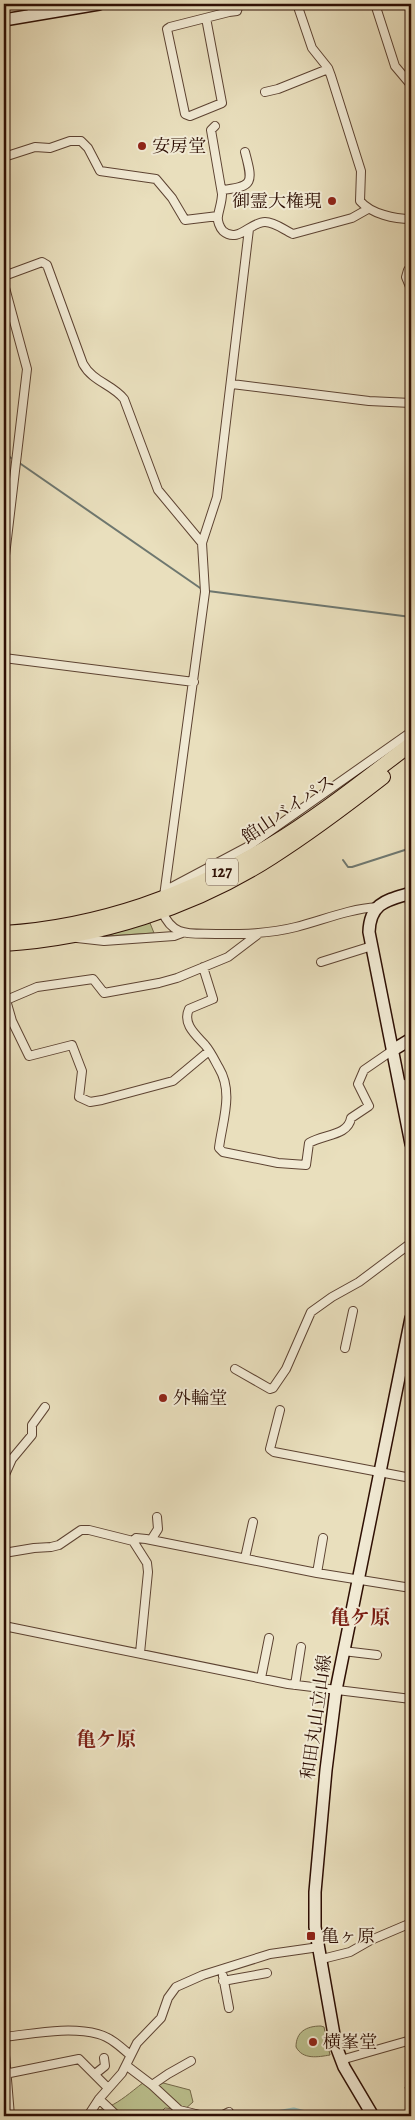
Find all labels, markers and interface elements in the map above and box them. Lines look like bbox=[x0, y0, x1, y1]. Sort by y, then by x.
place label: 安房堂 bbox=[152, 134, 206, 158]
marker: 安房堂 bbox=[136, 140, 148, 152]
place label: 御霊大権現 bbox=[232, 189, 322, 213]
marker: 御霊大権現 bbox=[326, 195, 338, 207]
street label: 館山バイパス bbox=[237, 769, 339, 849]
road number: 127 bbox=[206, 859, 238, 886]
place label: 外輪堂 bbox=[173, 1386, 227, 1410]
marker: 外輪堂 bbox=[157, 1392, 169, 1404]
district label: 亀ケ原 bbox=[330, 1604, 390, 1631]
street label: 和田丸山立山線 bbox=[295, 1653, 337, 1781]
district label: 亀ケ原 bbox=[76, 1726, 136, 1753]
place label: 亀ヶ原 bbox=[321, 1924, 375, 1948]
marker: 亀ヶ原 bbox=[305, 1930, 317, 1942]
place label: 横峯堂 bbox=[323, 2030, 377, 2054]
marker: 横峯堂 bbox=[307, 2036, 319, 2048]

